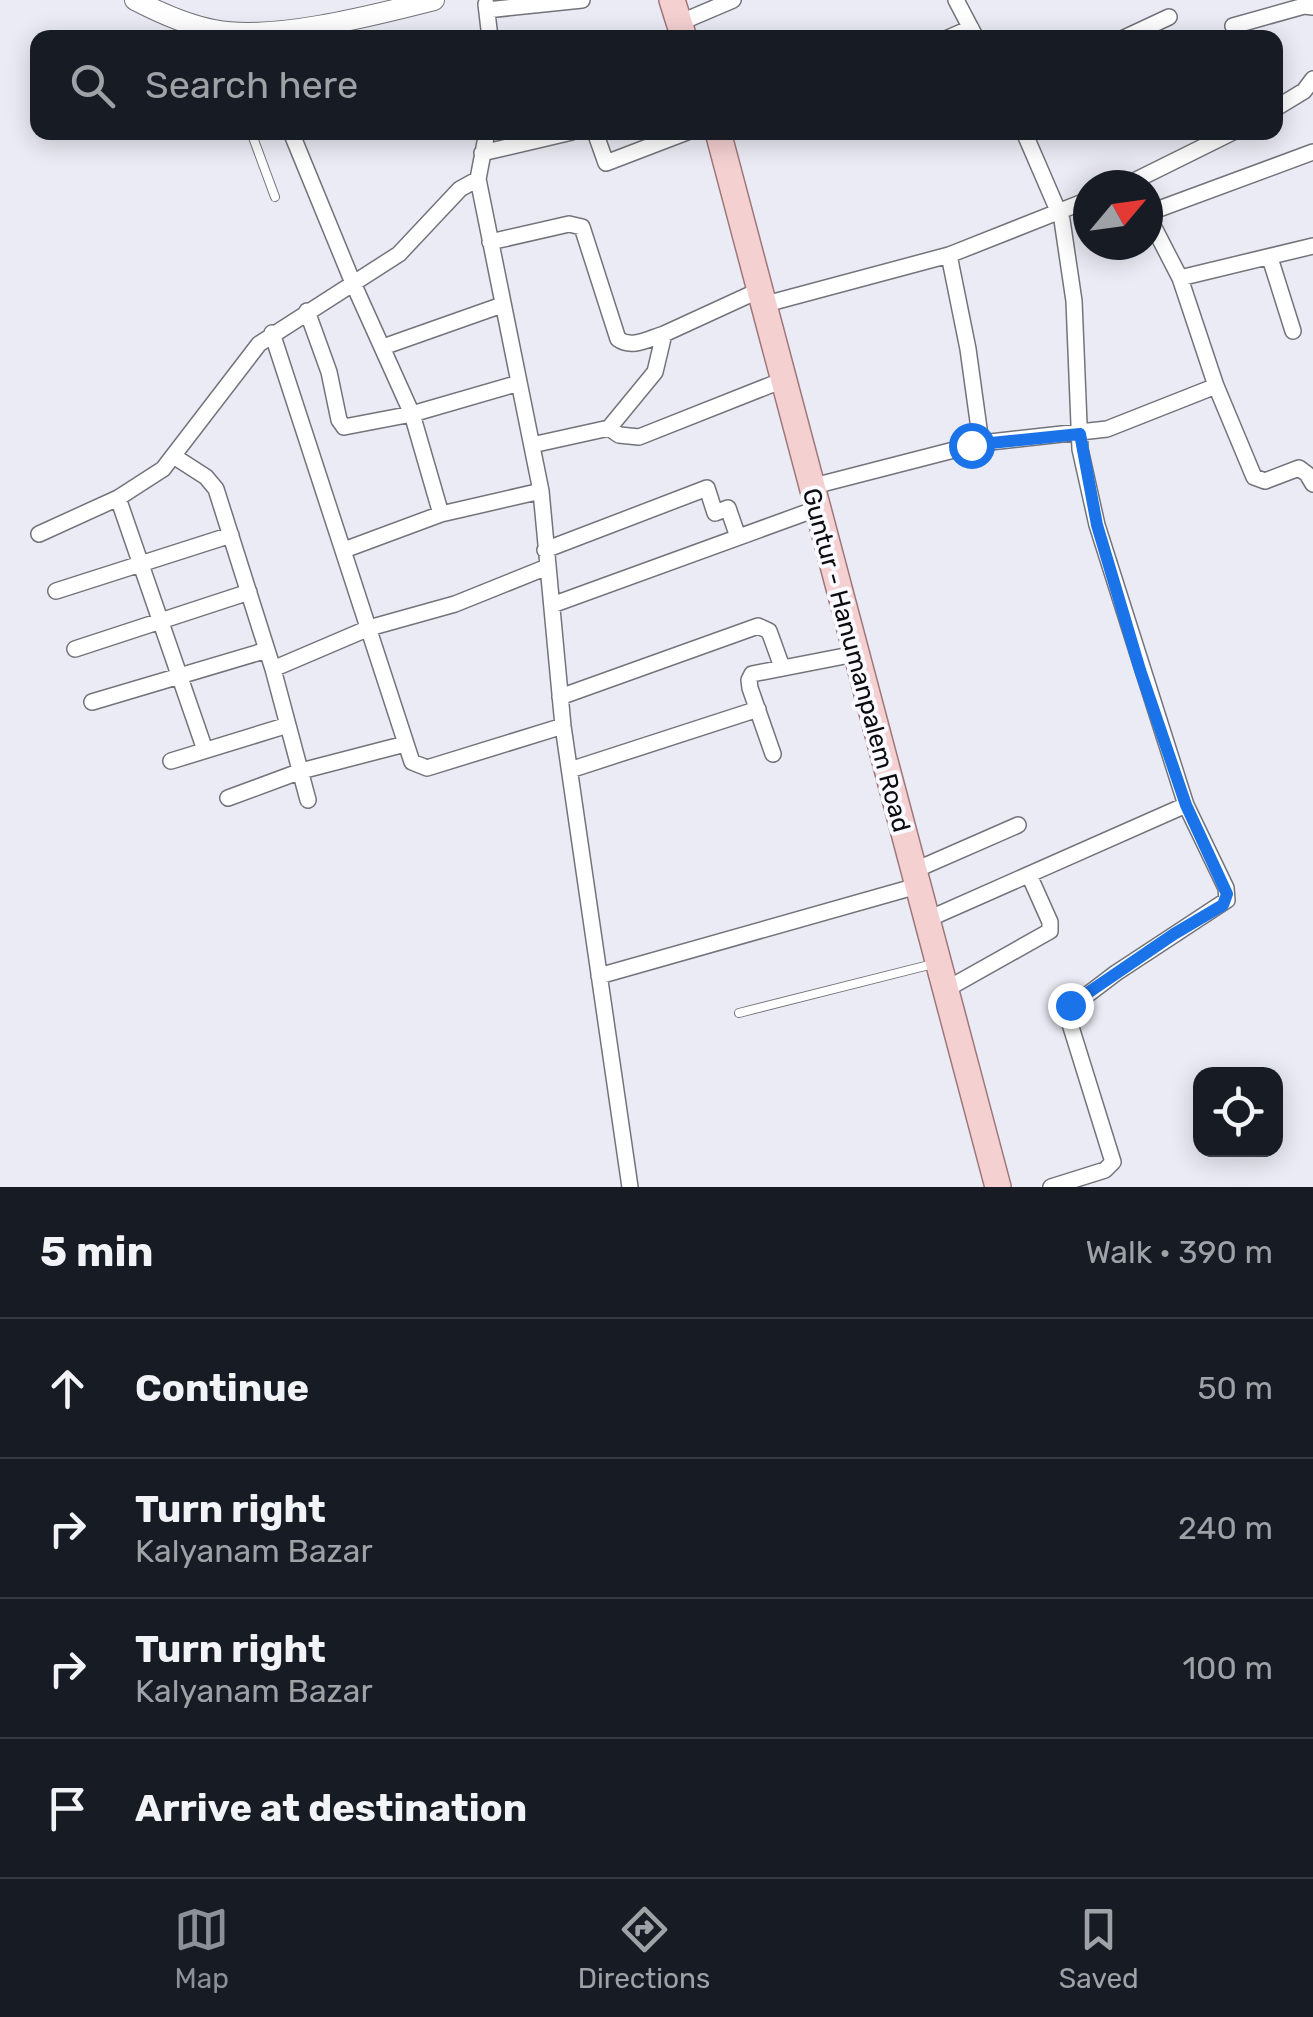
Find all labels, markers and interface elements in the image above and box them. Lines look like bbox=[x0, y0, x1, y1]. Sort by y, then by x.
search box bbox=[30, 30, 1283, 140]
icon: search bbox=[65, 58, 120, 113]
text: Search here bbox=[145, 62, 358, 108]
north arrow bbox=[1073, 170, 1163, 260]
route start bbox=[949, 423, 995, 469]
street label: Guntur - Hanumanpalem Road bbox=[797, 485, 916, 835]
route end bbox=[1048, 983, 1094, 1029]
map controls bbox=[1193, 1067, 1283, 1157]
button: locate bbox=[1193, 1067, 1283, 1157]
text: 5 min bbox=[40, 1227, 154, 1277]
text: Walk · 390 m bbox=[1085, 1233, 1273, 1271]
icon: ahead bbox=[40, 1361, 95, 1416]
text: Continue bbox=[135, 1365, 309, 1411]
text: 50 m bbox=[1197, 1369, 1273, 1407]
text: Turn right bbox=[135, 1486, 326, 1532]
icon: right bbox=[40, 1501, 95, 1556]
text: 240 m bbox=[1178, 1509, 1273, 1547]
text: Kalyanam Bazar bbox=[135, 1532, 373, 1570]
text: Turn right bbox=[135, 1626, 326, 1672]
icon: right bbox=[40, 1641, 95, 1696]
text: 100 m bbox=[1182, 1649, 1273, 1687]
text: Kalyanam Bazar bbox=[135, 1672, 373, 1710]
icon: arrive bbox=[40, 1781, 95, 1836]
text: Arrive at destination bbox=[135, 1785, 527, 1831]
tab: Map bbox=[174, 1902, 229, 1995]
tab: Directions bbox=[578, 1902, 710, 1995]
tab: Saved bbox=[1059, 1902, 1139, 1995]

